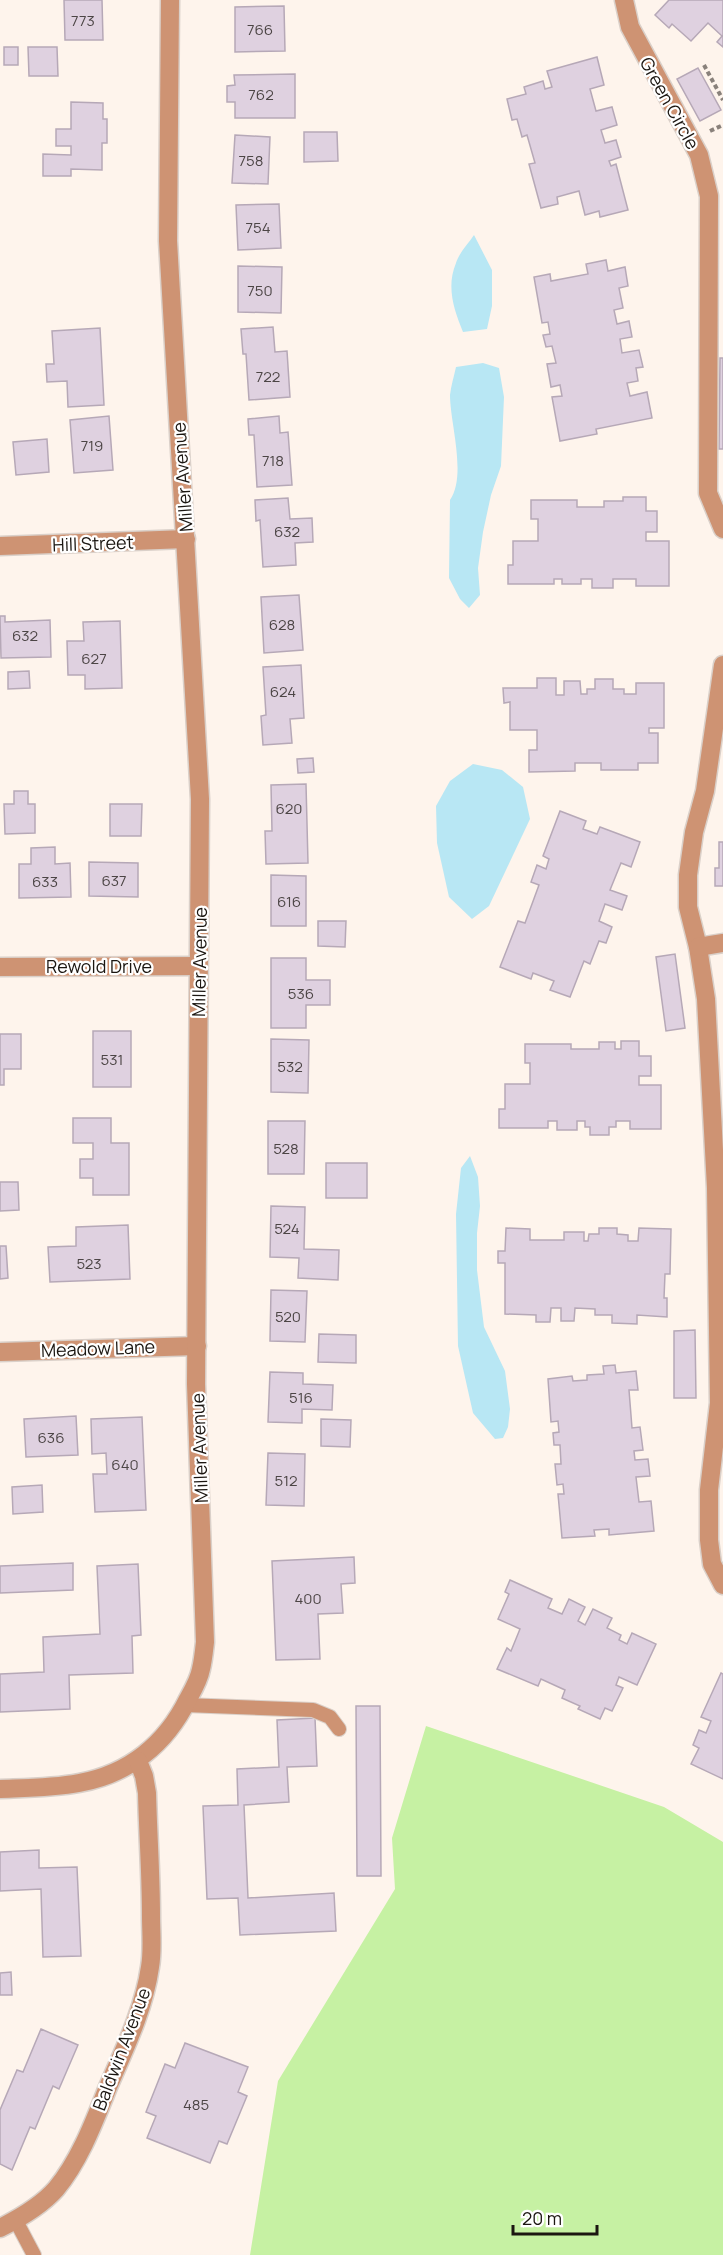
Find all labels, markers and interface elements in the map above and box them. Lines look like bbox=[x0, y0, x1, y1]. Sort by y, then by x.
house number: 773 bbox=[71, 10, 95, 31]
house number: 766 bbox=[247, 19, 273, 40]
street label: Green Circle bbox=[635, 53, 705, 153]
house number: 762 bbox=[248, 84, 274, 105]
house number: 758 bbox=[239, 150, 263, 171]
house number: 754 bbox=[245, 217, 271, 238]
house number: 750 bbox=[247, 280, 273, 301]
house number: 722 bbox=[256, 366, 280, 387]
street label: Miller Avenue bbox=[166, 421, 198, 533]
house number: 719 bbox=[81, 435, 103, 456]
house number: 718 bbox=[262, 450, 284, 471]
house number: 632 bbox=[274, 521, 300, 542]
street label: Hill Street bbox=[52, 530, 134, 556]
house number: 628 bbox=[269, 614, 295, 635]
house number: 632 bbox=[12, 625, 38, 646]
house number: 627 bbox=[81, 648, 107, 669]
house number: 624 bbox=[270, 681, 296, 702]
house number: 620 bbox=[275, 798, 303, 819]
house number: 637 bbox=[101, 870, 127, 891]
house number: 633 bbox=[32, 871, 58, 892]
house number: 616 bbox=[277, 891, 301, 912]
street label: Miller Avenue bbox=[186, 907, 212, 1017]
street label: Rewold Drive bbox=[46, 954, 152, 978]
house number: 536 bbox=[288, 983, 314, 1004]
house number: 531 bbox=[101, 1049, 123, 1070]
house number: 532 bbox=[277, 1056, 303, 1077]
house number: 528 bbox=[273, 1138, 299, 1159]
house number: 524 bbox=[274, 1218, 300, 1239]
house number: 523 bbox=[76, 1253, 102, 1274]
house number: 520 bbox=[275, 1306, 301, 1327]
street label: Meadow Lane bbox=[41, 1334, 155, 1362]
house number: 516 bbox=[289, 1387, 313, 1408]
street label: Miller Avenue bbox=[185, 1393, 213, 1503]
house number: 636 bbox=[38, 1427, 64, 1448]
house number: 640 bbox=[111, 1454, 139, 1475]
house number: 512 bbox=[274, 1470, 298, 1491]
house number: 400 bbox=[294, 1588, 322, 1609]
street label: Baldwin Avenue bbox=[87, 1984, 155, 2114]
house number: 485 bbox=[183, 2094, 209, 2115]
scale bar bbox=[513, 2198, 597, 2236]
text: 20 m bbox=[522, 2206, 562, 2230]

